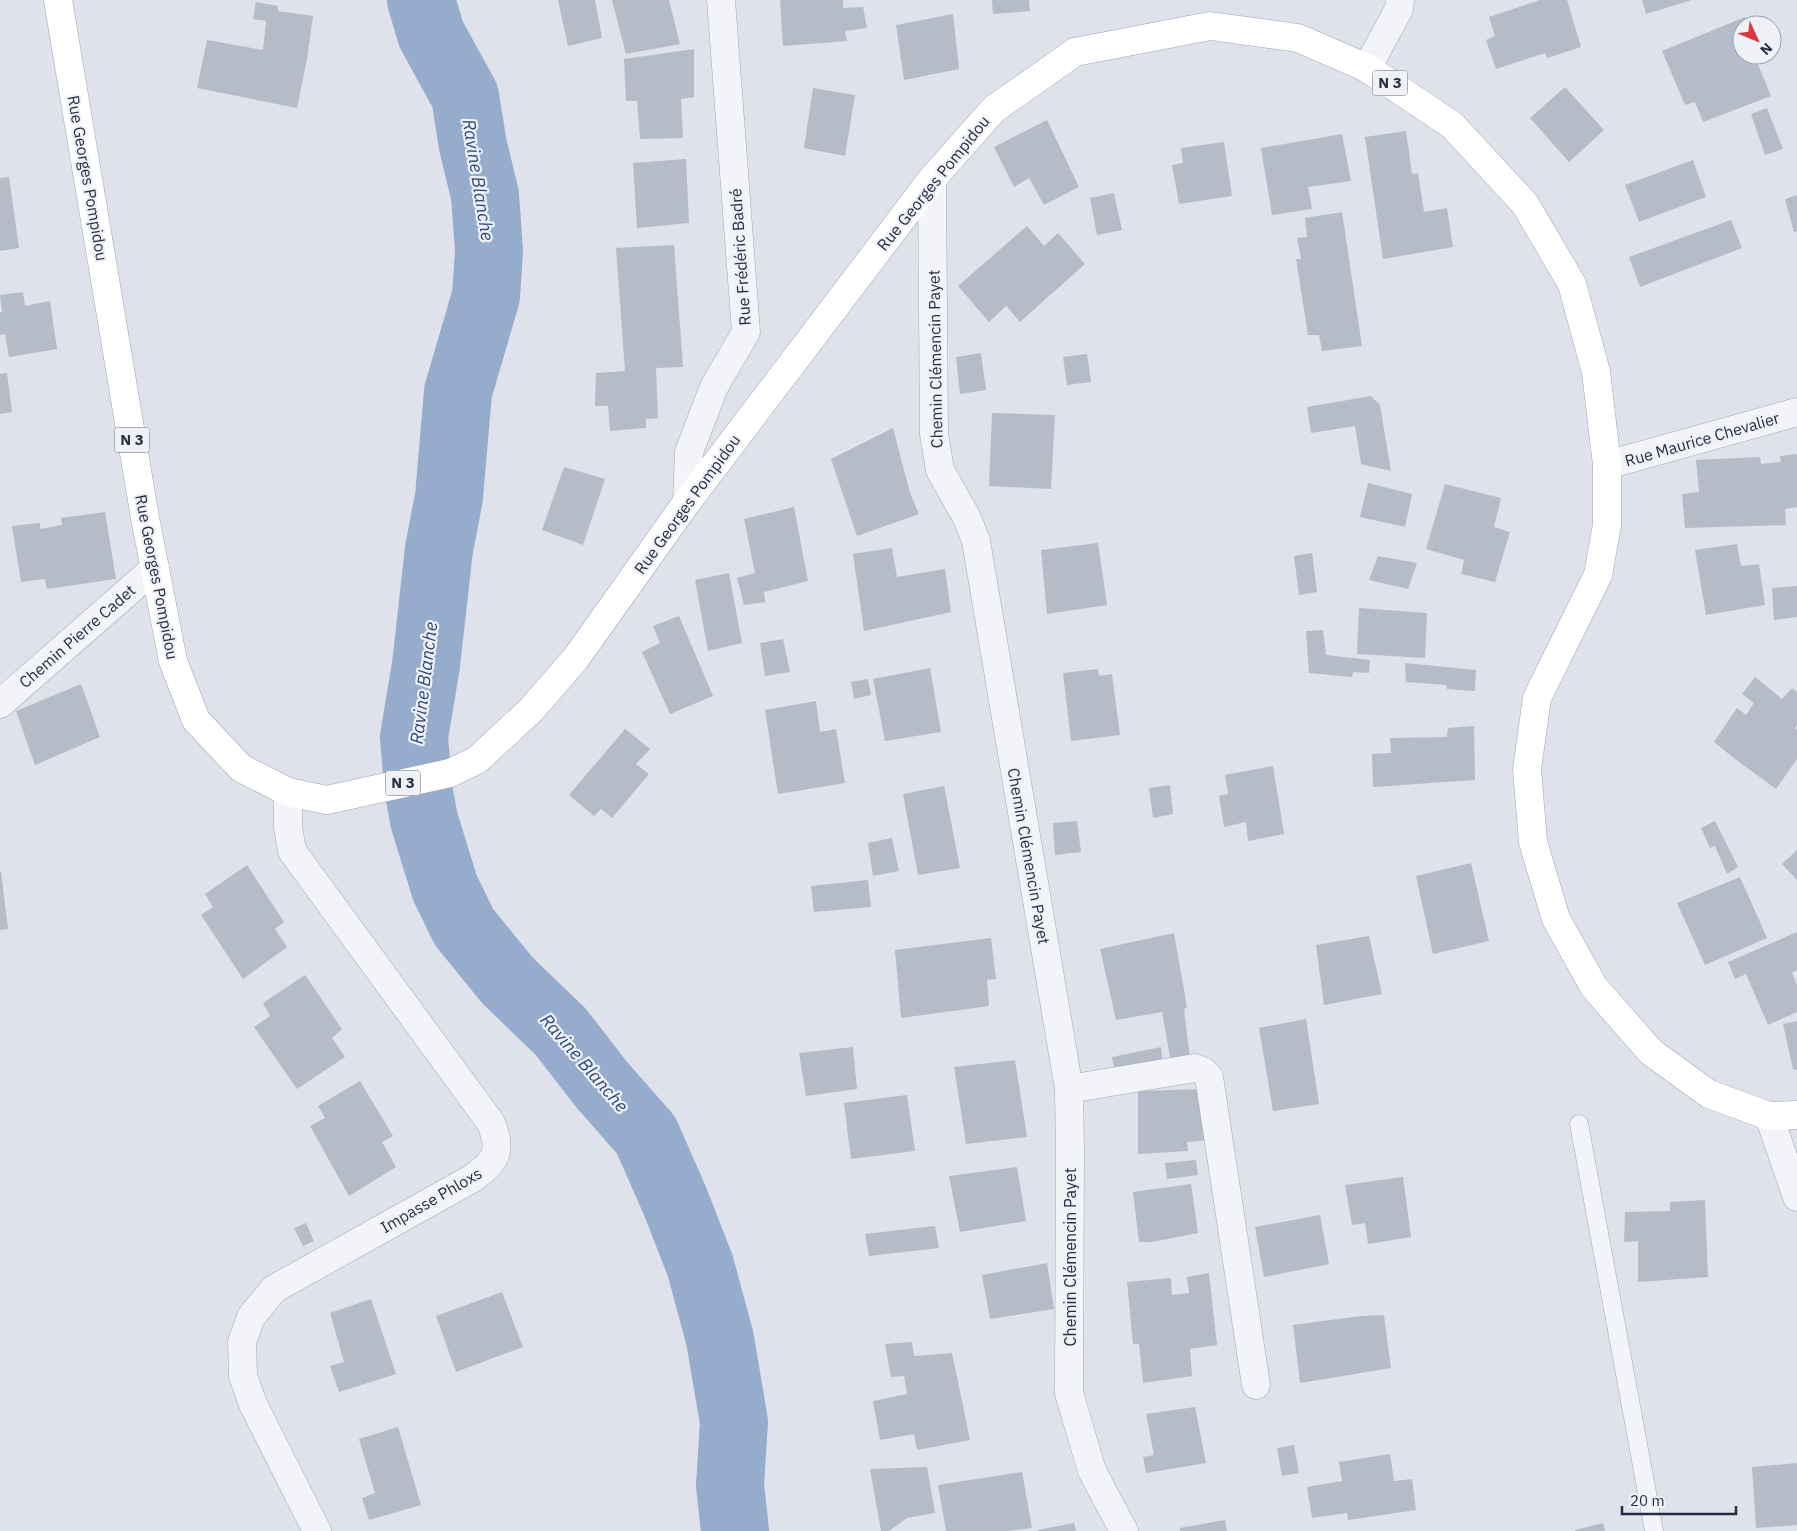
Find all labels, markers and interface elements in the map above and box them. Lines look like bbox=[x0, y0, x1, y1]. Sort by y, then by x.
north arrow bbox=[1732, 15, 1782, 65]
text: N bbox=[1756, 39, 1776, 59]
road number: N 3 bbox=[1372, 70, 1408, 96]
street label: Rue Georges Pompidou bbox=[64, 94, 112, 262]
street label: Rue Georges Pompidou bbox=[872, 111, 994, 255]
water label: Ravine Blanche bbox=[458, 117, 499, 242]
street label: Rue Frédéric Badré bbox=[725, 187, 755, 326]
street label: Chemin Clémencin Payet bbox=[923, 269, 947, 449]
street label: Rue Maurice Chevalier bbox=[1622, 407, 1782, 471]
road number: N 3 bbox=[114, 428, 150, 452]
street label: Rue Georges Pompidou bbox=[630, 430, 744, 578]
street label: Rue Georges Pompidou bbox=[131, 493, 183, 661]
street label: Chemin Pierre Cadet bbox=[15, 580, 139, 692]
water label: Ravine Blanche bbox=[405, 621, 442, 745]
street label: Chemin Clémencin Payet bbox=[1004, 766, 1054, 946]
road number: N 3 bbox=[386, 770, 420, 796]
water label: Ravine Blanche bbox=[535, 1009, 633, 1117]
street label: Impasse Phloxs bbox=[377, 1163, 485, 1237]
street label: Chemin Clémencin Payet bbox=[1060, 1168, 1080, 1346]
scale bar bbox=[1622, 1484, 1736, 1516]
text: 20 m bbox=[1630, 1491, 1665, 1510]

